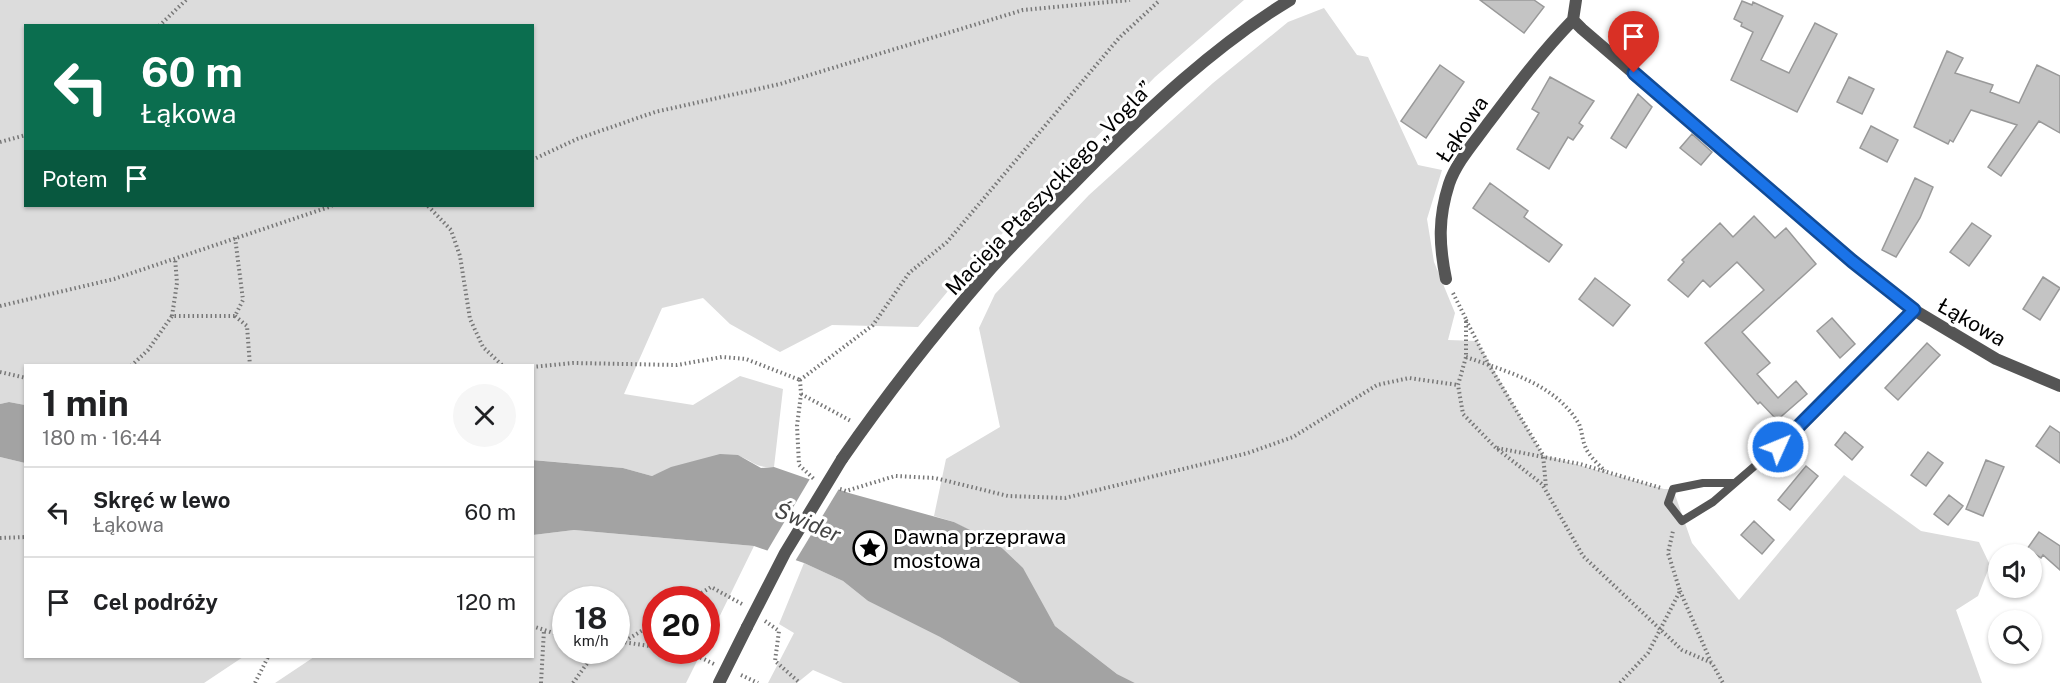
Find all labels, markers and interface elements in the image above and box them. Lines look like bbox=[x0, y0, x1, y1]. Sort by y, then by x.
pin bbox=[1608, 11, 1659, 73]
icon: arrive bbox=[1617, 20, 1650, 53]
text: 60 m bbox=[141, 47, 243, 96]
icon: left bbox=[42, 48, 120, 126]
street label: Macieja Ptaszyckiego „Vogla” bbox=[940, 76, 1158, 300]
street label: Łąkowa bbox=[1431, 91, 1493, 167]
text: Łąkowa bbox=[141, 97, 236, 129]
icon: arrive bbox=[120, 162, 153, 195]
text: Potem bbox=[42, 166, 108, 192]
street label: Łąkowa bbox=[1934, 293, 2010, 351]
text: 1 min bbox=[42, 382, 129, 424]
button: close bbox=[453, 384, 516, 447]
position arrow bbox=[1746, 415, 1810, 479]
text: 180 m · 16:44 bbox=[42, 426, 162, 450]
text: Skręć w lewo bbox=[93, 487, 230, 513]
icon: left bbox=[42, 496, 75, 529]
water label: Świder bbox=[771, 496, 846, 548]
text: 60 m bbox=[465, 499, 516, 525]
text: Łąkowa bbox=[93, 513, 164, 537]
place label: Dawna przeprawa mostowa bbox=[893, 524, 1066, 573]
place icon: Dawna przeprawa mostowa bbox=[852, 530, 888, 566]
map controls bbox=[1988, 544, 2042, 664]
button: sound bbox=[1988, 544, 2042, 598]
icon: arrive bbox=[42, 586, 75, 619]
speed limit sign: 20 bbox=[642, 586, 720, 664]
text: Cel podróży bbox=[93, 589, 218, 615]
text: 120 m bbox=[456, 589, 516, 615]
text: 18 bbox=[575, 600, 607, 636]
button: search bbox=[1988, 610, 2042, 664]
text: km/h bbox=[573, 632, 609, 649]

